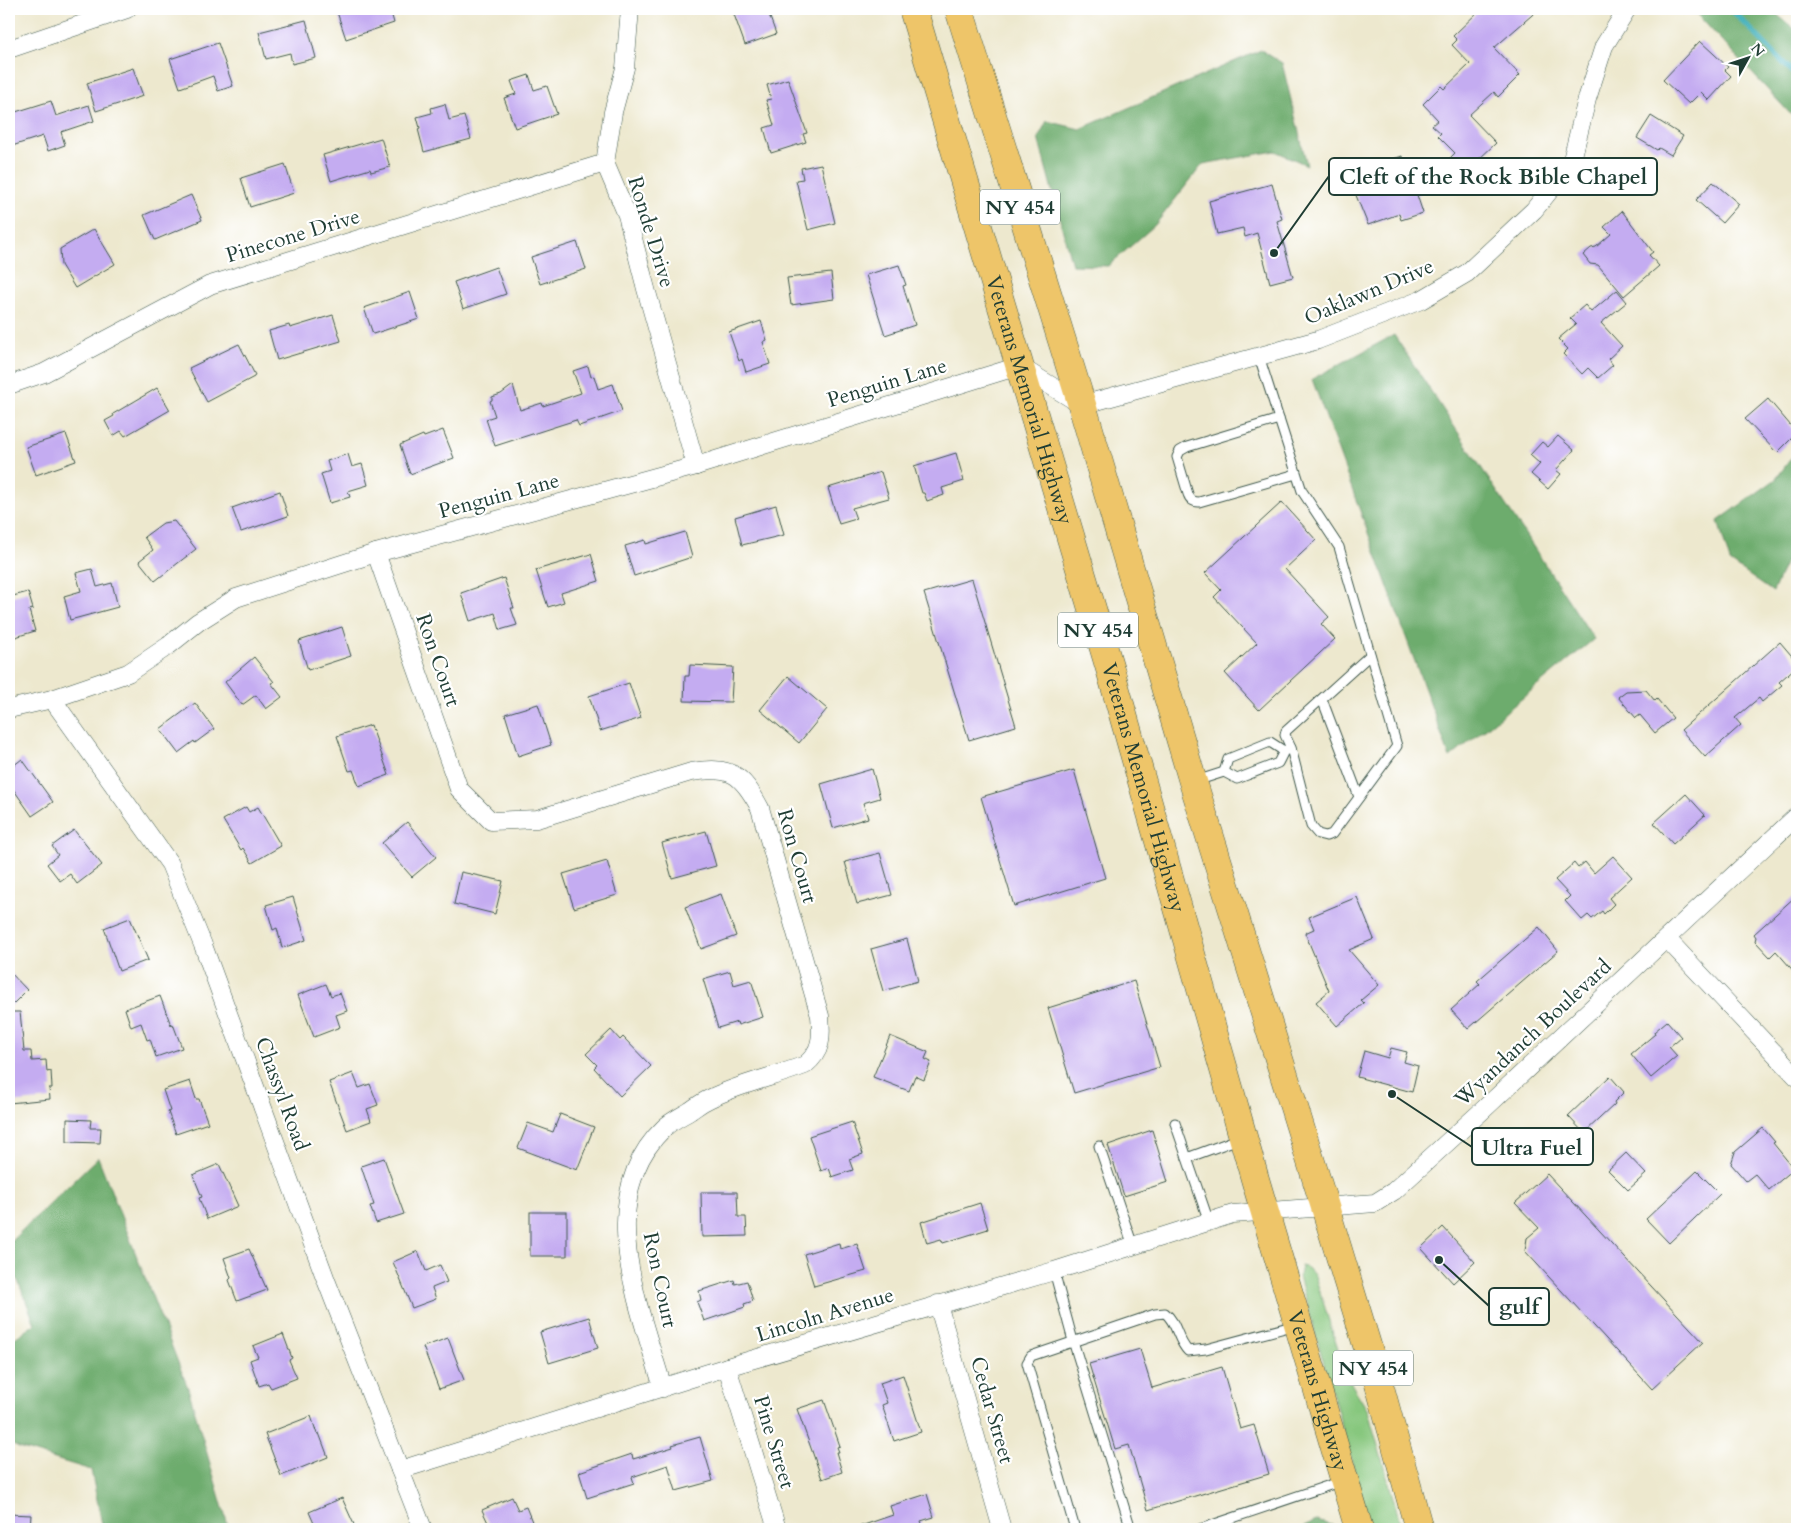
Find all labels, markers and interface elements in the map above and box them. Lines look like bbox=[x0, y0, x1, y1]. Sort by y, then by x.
north arrow bbox=[1724, 32, 1774, 82]
text: N bbox=[1746, 39, 1769, 61]
callout: Cleft of the Rock Bible Chapel bbox=[1329, 158, 1657, 195]
text: Cleft of the Rock Bible Chapel bbox=[1339, 162, 1648, 192]
street label: Ronde Drive bbox=[620, 173, 682, 291]
road number: NY 454 bbox=[980, 190, 1060, 224]
street label: Pinecone Drive bbox=[222, 202, 364, 270]
street label: Oaklawn Drive bbox=[1300, 252, 1438, 332]
street label: Veterans Memorial Highway bbox=[979, 272, 1081, 528]
street label: Penguin Lane bbox=[824, 351, 950, 415]
street label: Penguin Lane bbox=[435, 466, 563, 526]
street label: Ron Court bbox=[409, 610, 468, 711]
road number: NY 454 bbox=[1058, 612, 1138, 648]
street label: Veterans Memorial Highway bbox=[1094, 659, 1193, 916]
street label: Ron Court bbox=[770, 806, 824, 907]
street label: Wyandanch Boulevard bbox=[1447, 953, 1618, 1114]
street label: Chassyl Road bbox=[248, 1033, 316, 1155]
callout: Ultra Fuel bbox=[1472, 1128, 1593, 1165]
text: Ultra Fuel bbox=[1481, 1133, 1583, 1163]
street label: Ron Court bbox=[636, 1230, 684, 1331]
street label: Lincoln Avenue bbox=[753, 1280, 897, 1350]
callout: gulf bbox=[1489, 1288, 1549, 1325]
text: gulf bbox=[1499, 1292, 1542, 1322]
street label: Veterans Highway bbox=[1280, 1307, 1356, 1475]
road number: NY 454 bbox=[1333, 1350, 1413, 1386]
street label: Cedar Street bbox=[963, 1353, 1021, 1467]
street label: Pine Street bbox=[746, 1392, 802, 1492]

